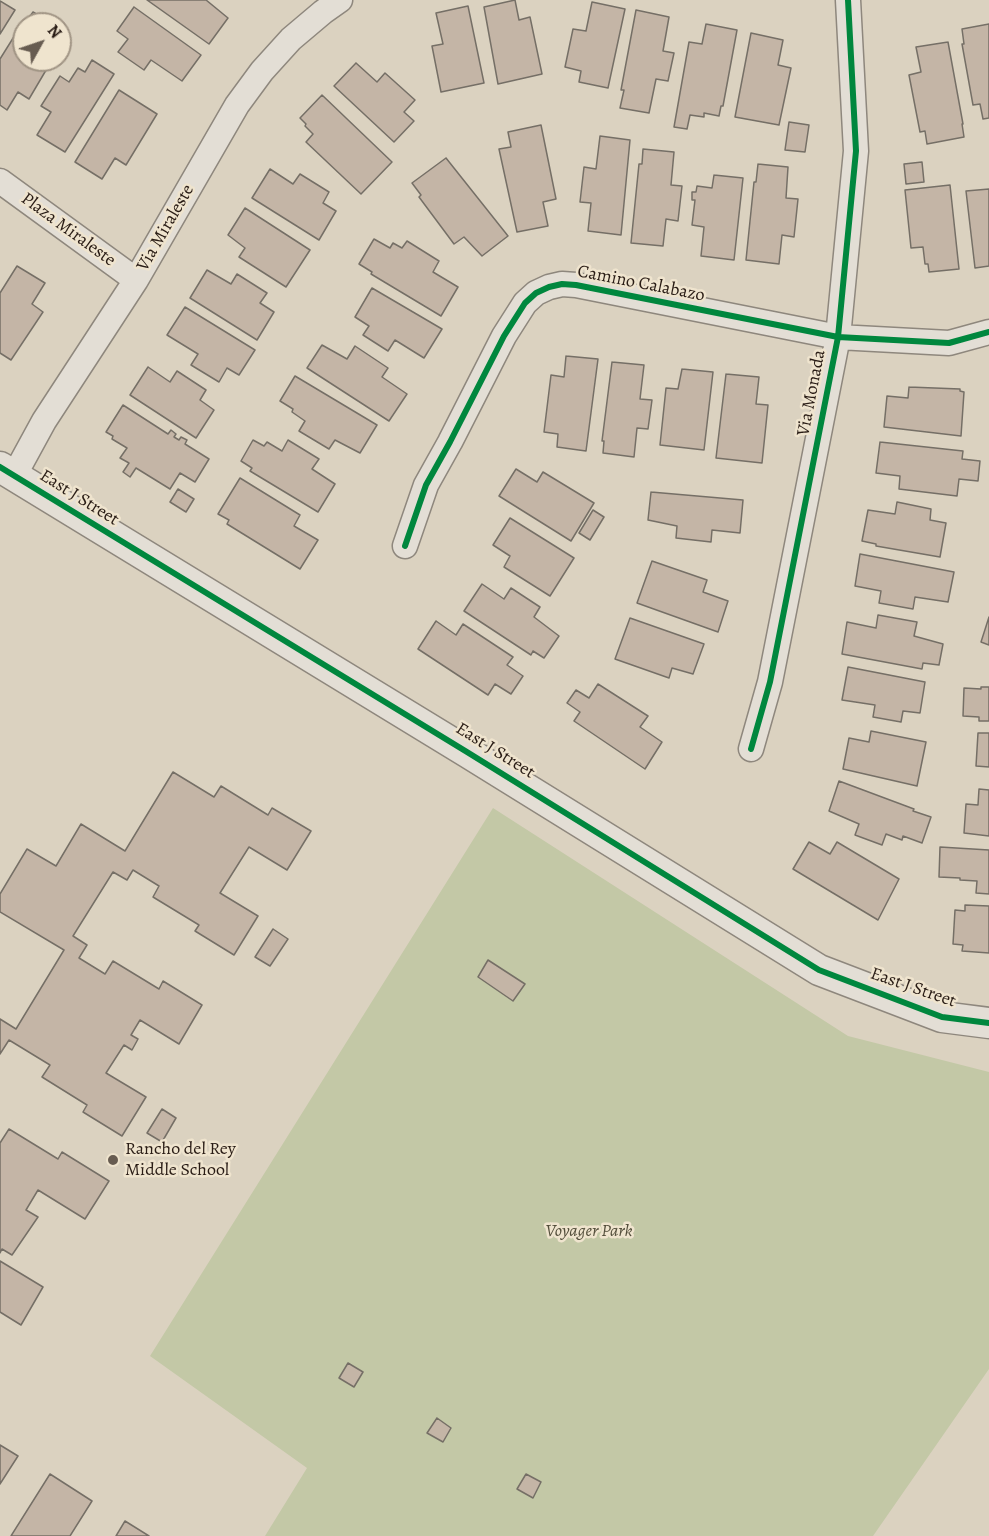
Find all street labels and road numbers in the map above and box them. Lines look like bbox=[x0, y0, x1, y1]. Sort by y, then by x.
street label: Via Miraleste bbox=[133, 181, 199, 275]
street label: Plaza Miraleste bbox=[16, 188, 120, 272]
street label: Camino Calabazo bbox=[575, 261, 707, 307]
street label: Via Monada bbox=[793, 348, 831, 438]
street label: East J Street bbox=[35, 465, 123, 531]
street label: East J Street bbox=[451, 718, 539, 784]
street label: East J Street bbox=[867, 963, 959, 1013]

